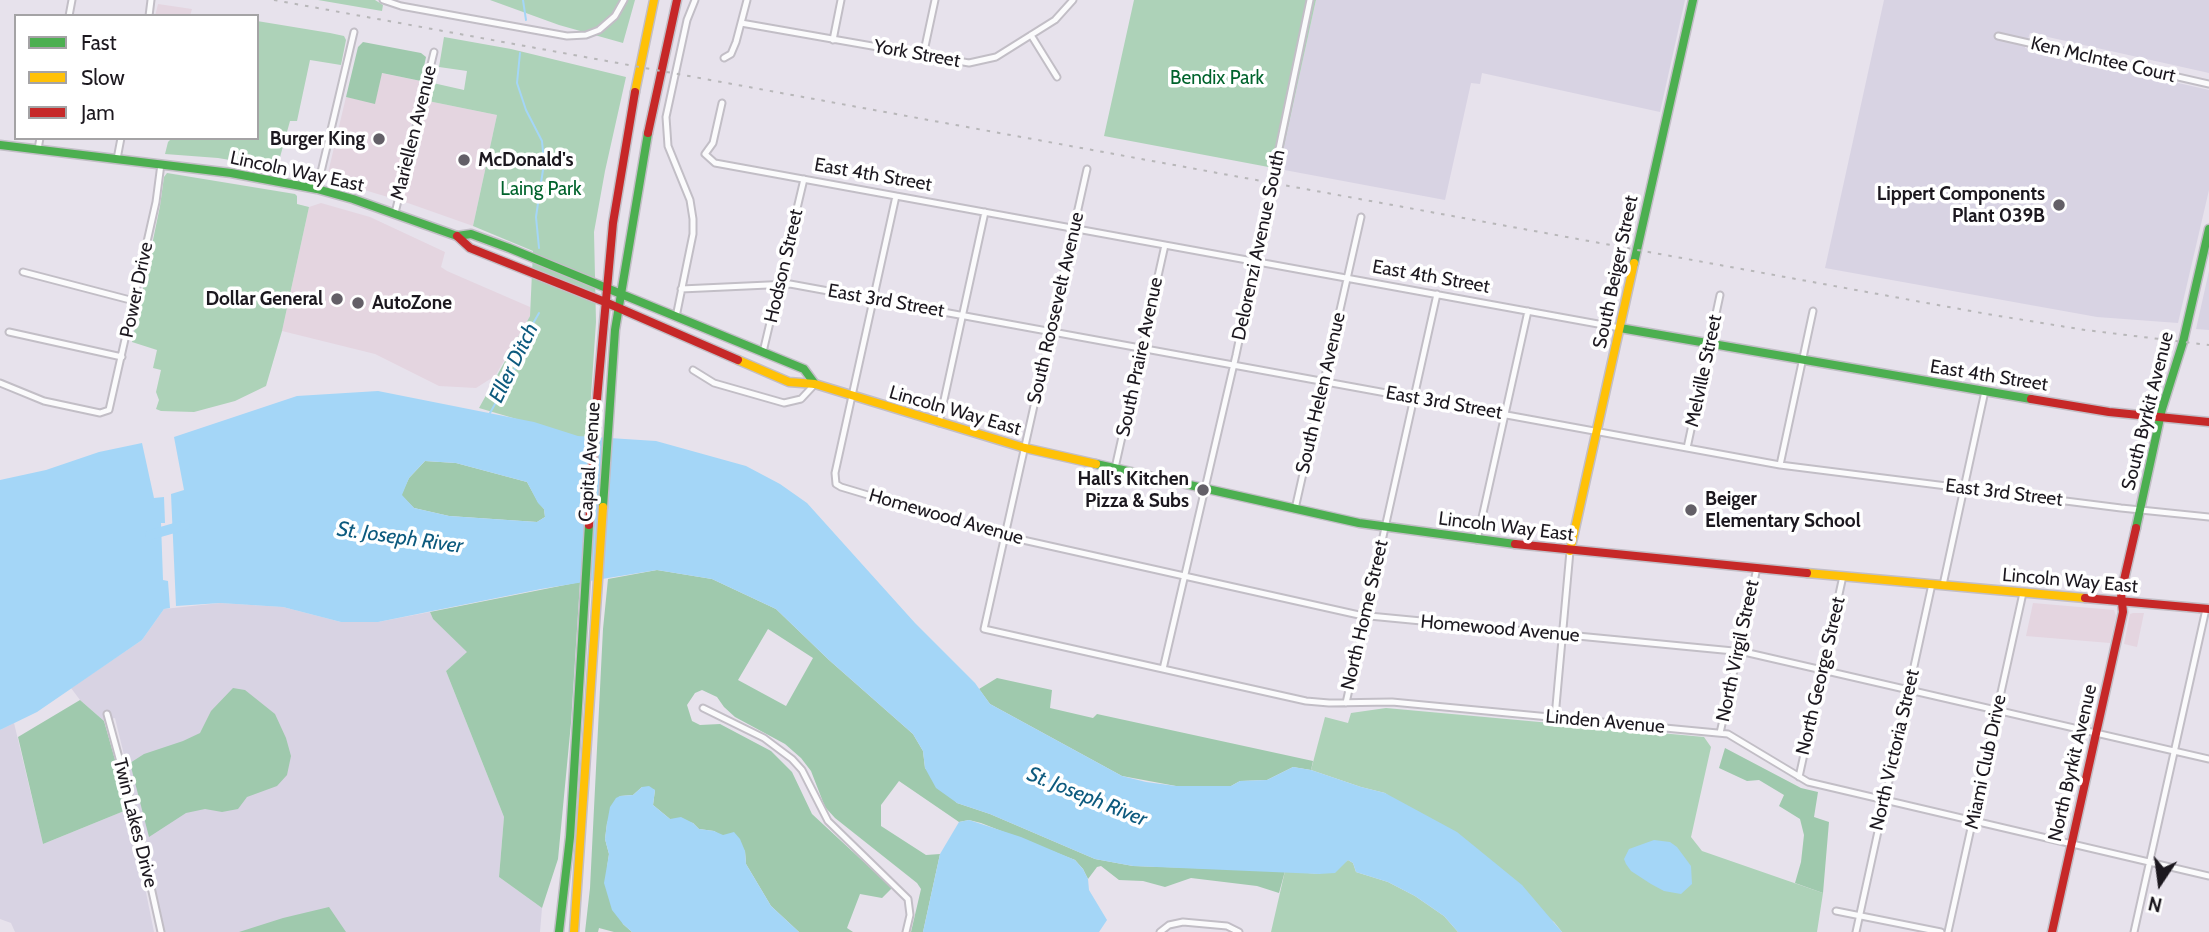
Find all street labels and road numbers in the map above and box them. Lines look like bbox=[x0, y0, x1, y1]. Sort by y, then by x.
street label: Ken McIntee Court bbox=[2028, 32, 2178, 88]
street label: York Street bbox=[872, 35, 962, 73]
street label: Mariellen Avenue bbox=[386, 63, 442, 203]
street label: Lincoln Way East bbox=[228, 147, 366, 197]
street label: Delorenzi Avenue South bbox=[1228, 148, 1290, 342]
street label: East 4th Street bbox=[812, 153, 934, 197]
street label: South Beiger Street bbox=[1589, 193, 1643, 351]
street label: Hodson Street bbox=[760, 207, 808, 325]
street label: South Roosevelt Avenue bbox=[1023, 210, 1089, 406]
street label: Power Drive bbox=[116, 240, 158, 340]
street label: East 4th Street bbox=[1370, 255, 1492, 299]
street label: South Praire Avenue bbox=[1112, 275, 1168, 439]
street label: East 3rd Street bbox=[826, 280, 946, 322]
street label: South Helen Avenue bbox=[1291, 310, 1351, 476]
street label: Melville Street bbox=[1681, 313, 1727, 429]
street label: South Byrkit Avenue bbox=[2117, 329, 2179, 493]
street label: East 4th Street bbox=[1928, 355, 2050, 397]
street label: Lincoln Way East bbox=[886, 381, 1024, 441]
street label: East 3rd Street bbox=[1384, 382, 1504, 424]
street label: Capital Avenue bbox=[574, 401, 606, 523]
street label: East 3rd Street bbox=[1944, 475, 2064, 511]
street label: Homewood Avenue bbox=[866, 484, 1026, 550]
street label: Lincoln Way East bbox=[1437, 507, 1575, 547]
street label: North Home Street bbox=[1337, 538, 1393, 692]
street label: Lincoln Way East bbox=[2001, 564, 2139, 598]
street label: North Virgil Street bbox=[1712, 578, 1764, 724]
street label: North George Street bbox=[1792, 595, 1850, 757]
street label: Homewood Avenue bbox=[1419, 611, 1581, 647]
street label: North Victoria Street bbox=[1865, 667, 1925, 833]
street label: North Byrkit Avenue bbox=[2044, 682, 2102, 844]
street label: Miami Club Drive bbox=[1961, 693, 2011, 831]
street label: Linden Avenue bbox=[1544, 705, 1666, 739]
street label: Twin Lakes Drive bbox=[108, 756, 162, 890]

